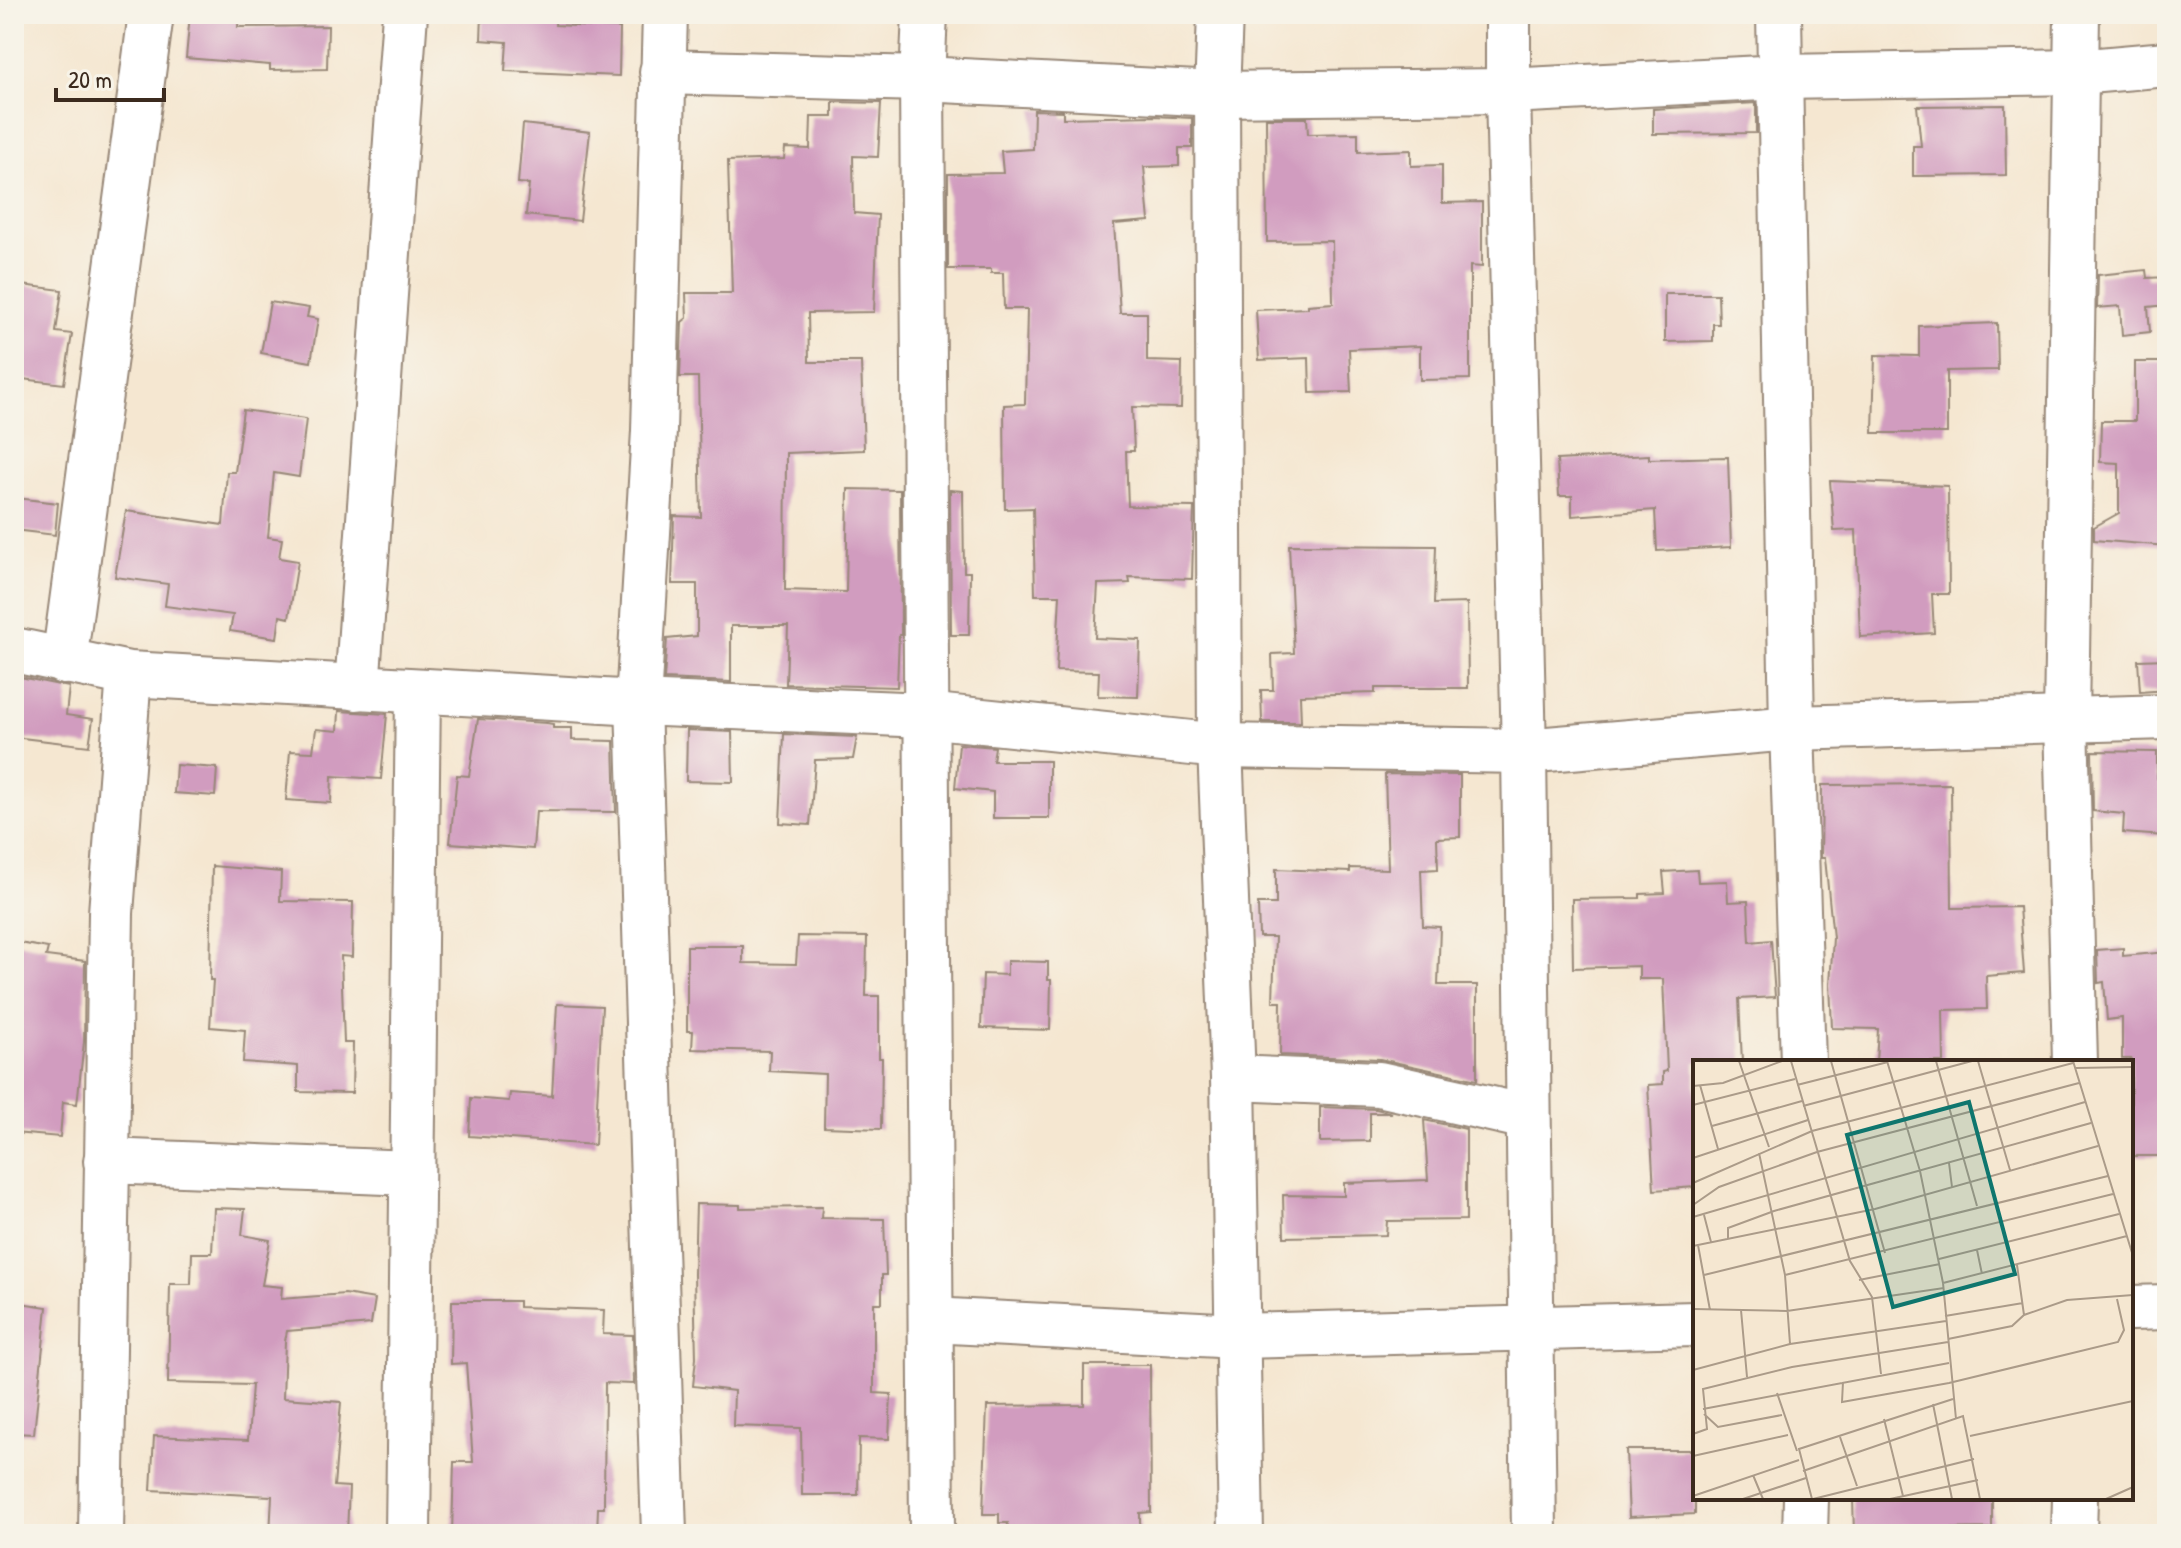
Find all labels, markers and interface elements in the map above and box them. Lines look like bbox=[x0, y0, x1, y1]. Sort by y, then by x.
scale bar bbox=[56, 52, 164, 102]
text: 20 m bbox=[68, 63, 112, 95]
inset map bbox=[1693, 1060, 2133, 1500]

